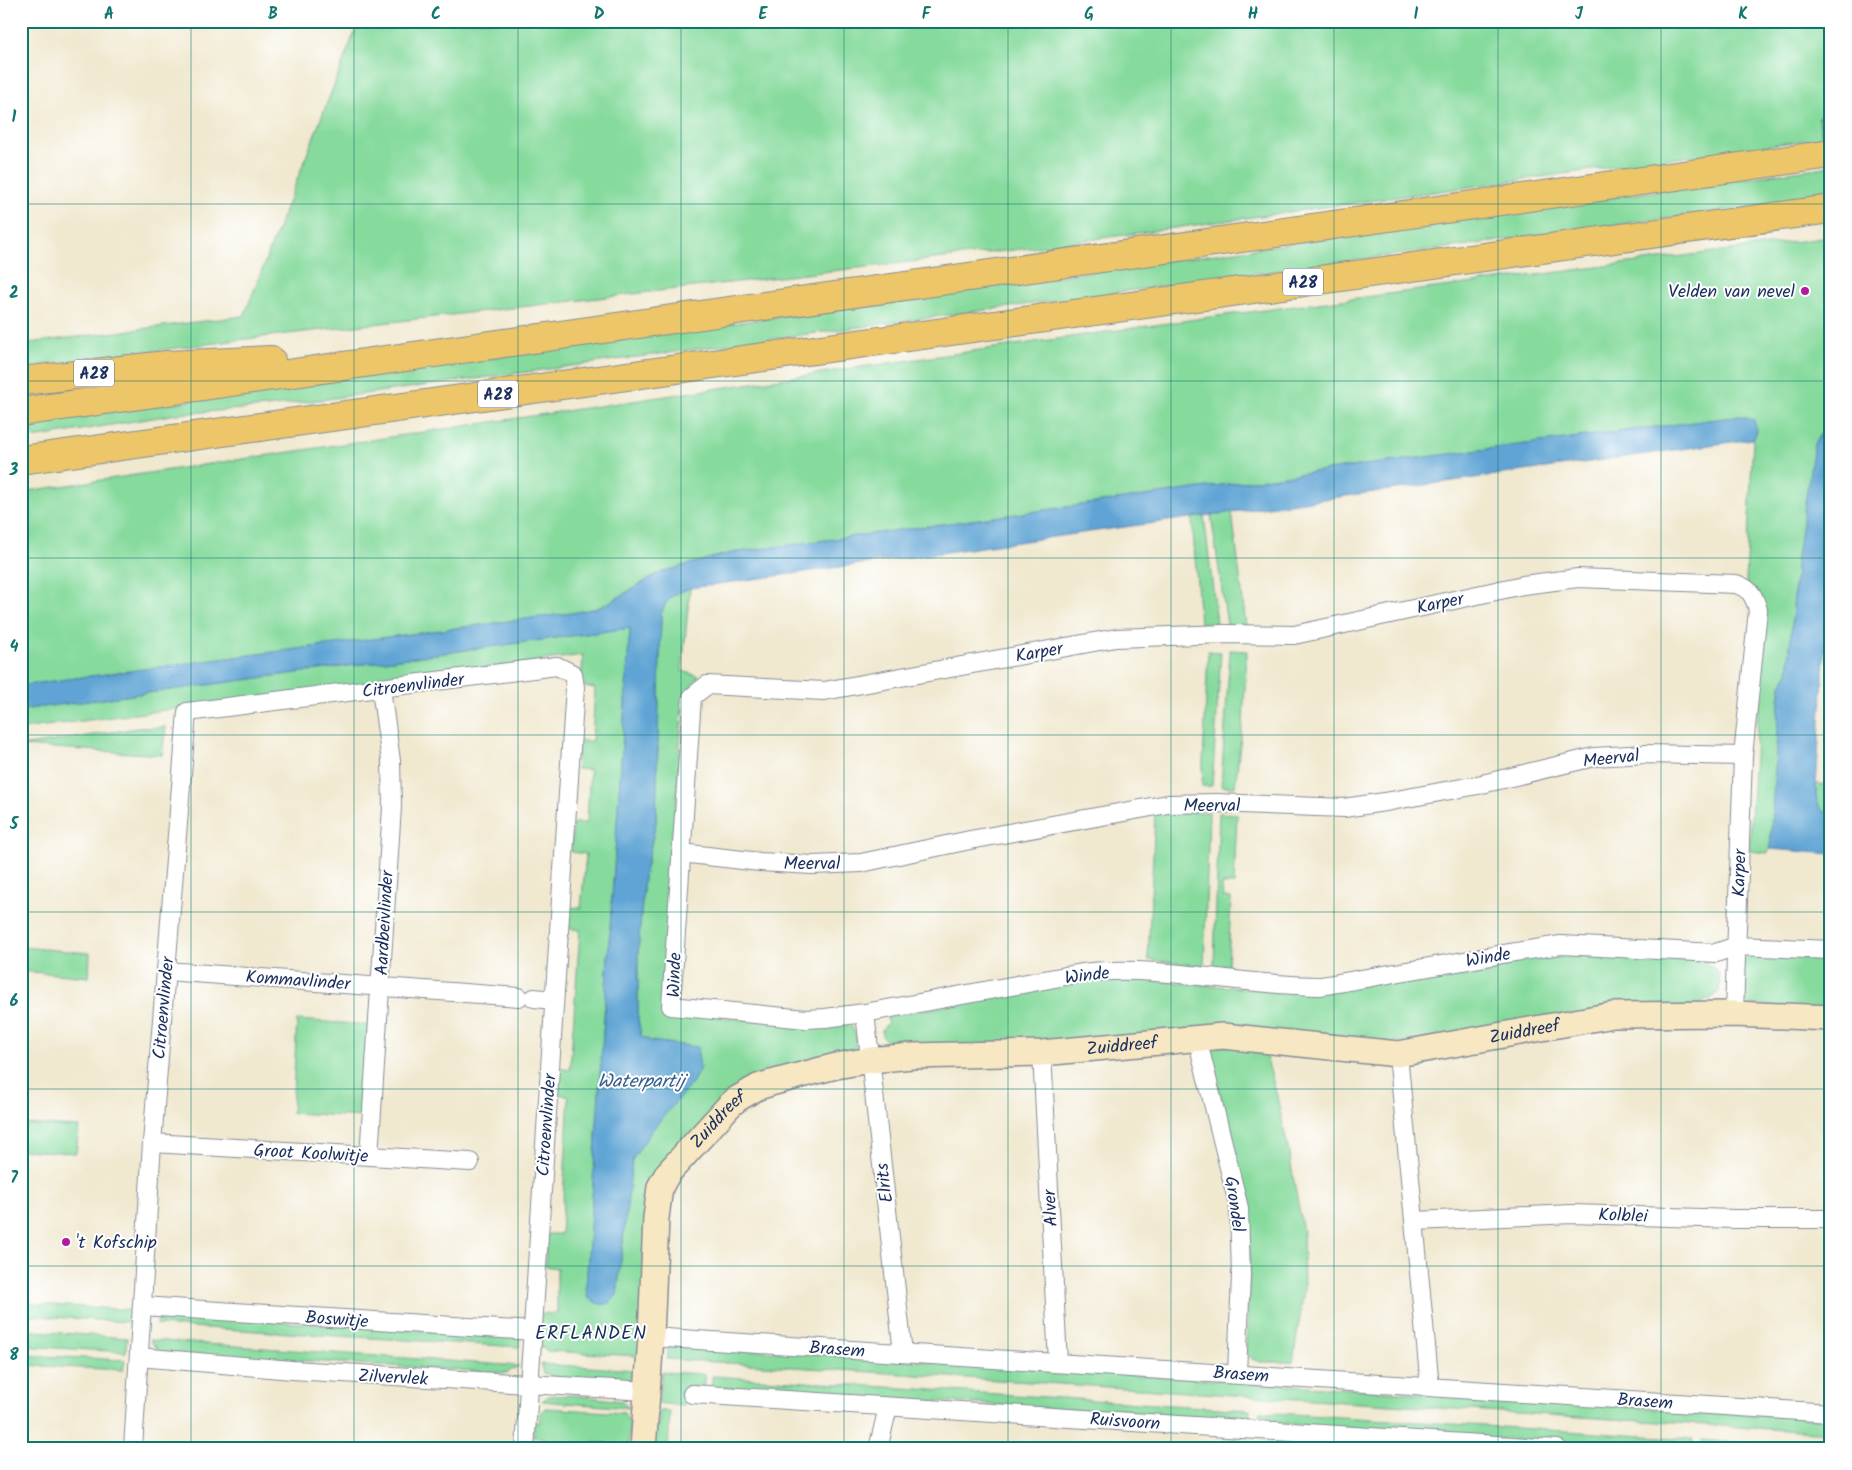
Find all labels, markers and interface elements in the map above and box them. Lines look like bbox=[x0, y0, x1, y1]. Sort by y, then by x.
text: A bbox=[104, 2, 114, 27]
text: B bbox=[268, 2, 278, 27]
text: C bbox=[431, 2, 441, 27]
text: D bbox=[594, 2, 605, 27]
text: E bbox=[759, 2, 769, 27]
text: F bbox=[922, 2, 932, 27]
text: G bbox=[1084, 2, 1094, 27]
text: H bbox=[1248, 2, 1258, 27]
text: I bbox=[1414, 2, 1419, 27]
text: J bbox=[1575, 2, 1584, 27]
text: K bbox=[1738, 2, 1748, 27]
text: 1 bbox=[12, 105, 17, 130]
road number: A28 bbox=[1283, 268, 1323, 296]
place label: Velden van nevel bbox=[1668, 278, 1796, 307]
text: 2 bbox=[9, 281, 19, 306]
marker: Velden van nevel bbox=[1799, 285, 1811, 297]
road number: A28 bbox=[74, 359, 114, 386]
road number: A28 bbox=[478, 380, 518, 408]
text: 3 bbox=[9, 458, 19, 483]
street label: Karper bbox=[1414, 585, 1468, 624]
text: 4 bbox=[10, 635, 19, 660]
street label: Karper bbox=[1013, 635, 1066, 672]
street label: Citroenvlinder bbox=[360, 666, 467, 707]
street label: Meerval bbox=[1581, 742, 1642, 777]
street label: Meerval bbox=[1184, 792, 1241, 821]
text: 5 bbox=[9, 812, 20, 837]
street label: Karper bbox=[1725, 848, 1756, 897]
street label: Meerval bbox=[784, 850, 841, 879]
street label: Aardbeivlinder bbox=[368, 869, 403, 976]
street label: Winde bbox=[1464, 940, 1513, 977]
street label: Winde bbox=[660, 952, 691, 998]
street label: Citroenvlinder bbox=[146, 955, 184, 1061]
street label: Winde bbox=[1063, 959, 1111, 994]
street label: Kommavlinder bbox=[245, 963, 352, 1000]
text: 6 bbox=[10, 989, 19, 1014]
street label: Zuiddreef bbox=[1487, 1012, 1564, 1053]
street label: Zuiddreef bbox=[1085, 1029, 1161, 1065]
water label: Waterpartij bbox=[598, 1067, 689, 1097]
street label: Citroenvlinder bbox=[529, 1072, 566, 1177]
street label: Zuiddreef bbox=[684, 1083, 753, 1156]
street label: Groot Koolwitje bbox=[253, 1137, 369, 1172]
street label: Elrits bbox=[869, 1161, 902, 1204]
text: 7 bbox=[10, 1166, 18, 1191]
street label: Grondel bbox=[1215, 1174, 1252, 1235]
street label: Alver bbox=[1036, 1188, 1067, 1227]
street label: Kolblei bbox=[1598, 1201, 1649, 1232]
place label: 't Kofschip bbox=[76, 1229, 157, 1258]
marker: 't Kofschip bbox=[60, 1236, 72, 1248]
street label: Boswitje bbox=[304, 1304, 369, 1337]
district label: ERFLANDEN bbox=[535, 1319, 647, 1349]
street label: Brasem bbox=[808, 1334, 866, 1367]
text: 8 bbox=[9, 1343, 19, 1368]
street label: Brasem bbox=[1212, 1359, 1270, 1392]
street label: Zilvervlek bbox=[357, 1362, 429, 1395]
street label: Brasem bbox=[1616, 1386, 1674, 1419]
street label: Ruisvoorn bbox=[1089, 1406, 1161, 1439]

